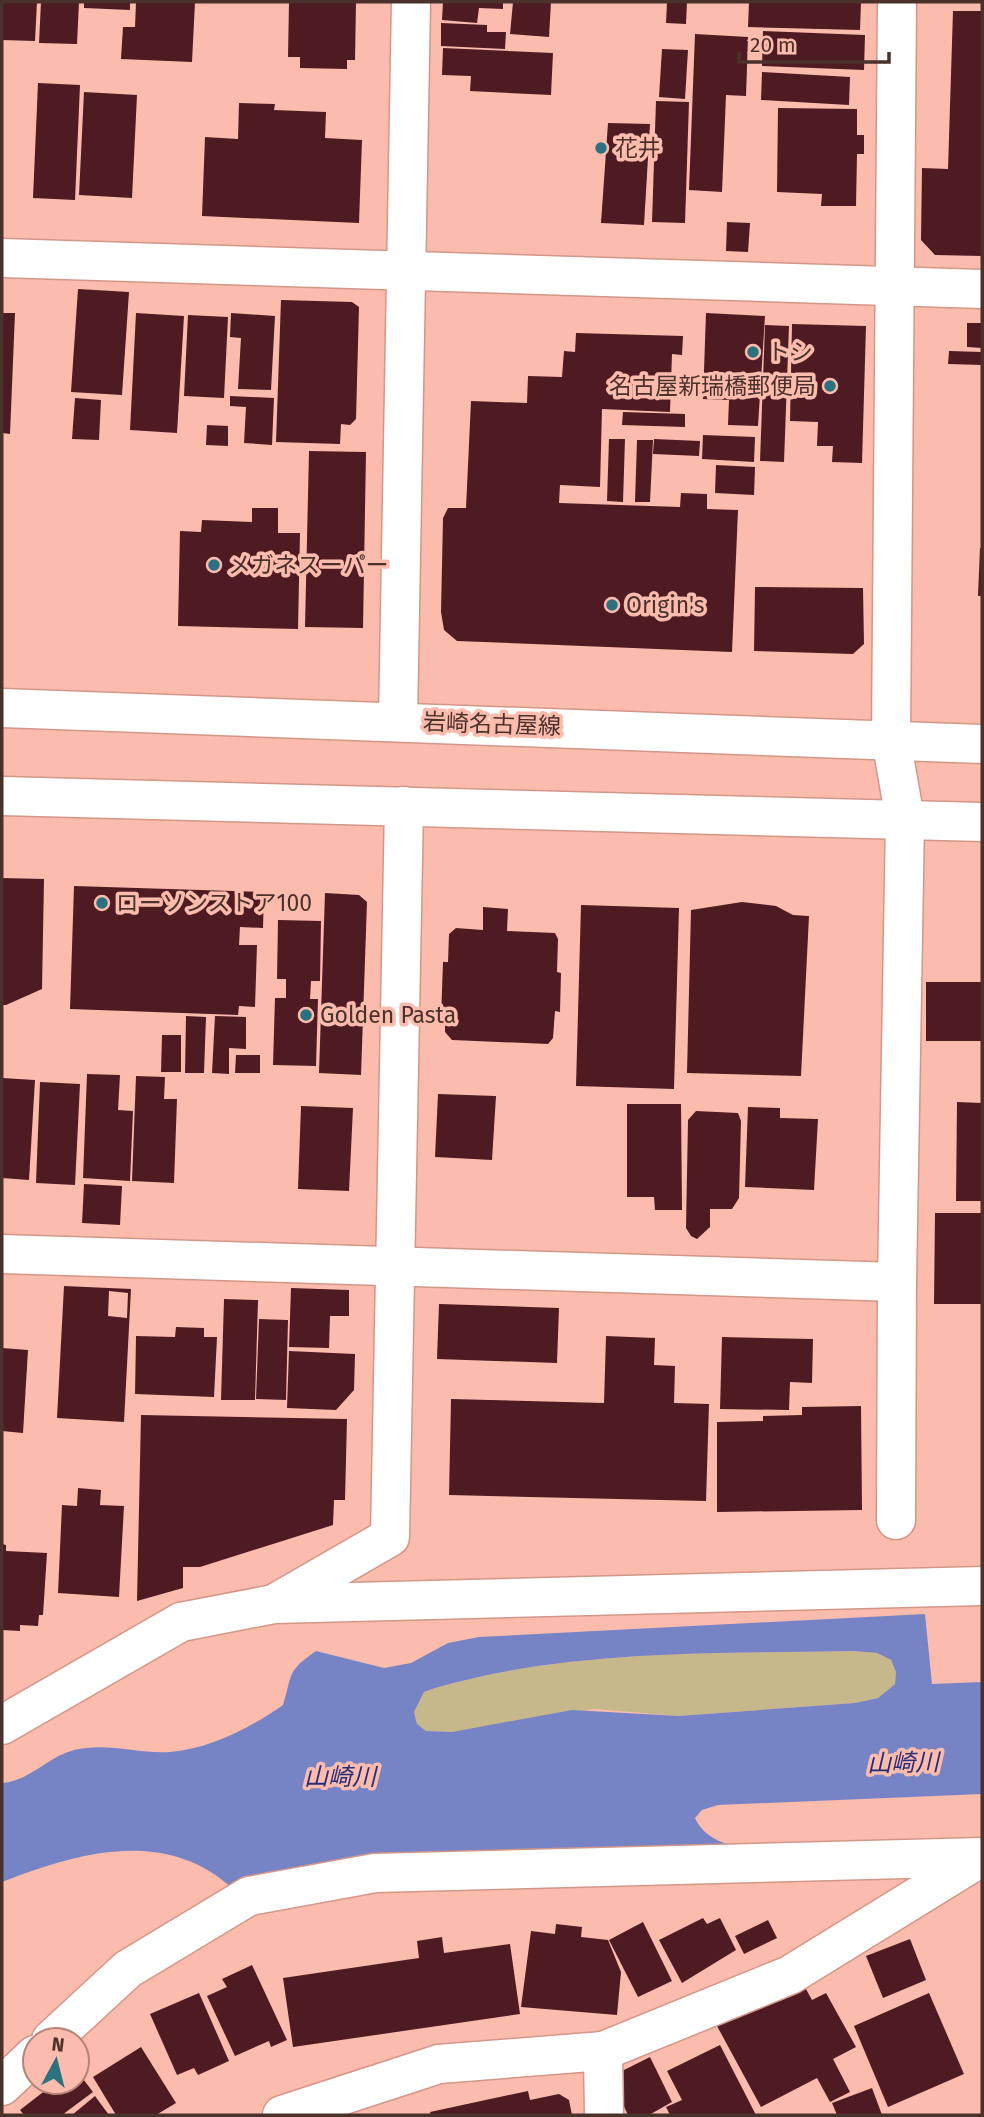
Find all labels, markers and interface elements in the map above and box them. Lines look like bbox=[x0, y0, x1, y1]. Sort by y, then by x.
scale bar bbox=[739, 21, 890, 65]
text: 20 m bbox=[750, 32, 796, 58]
place label: 花井 bbox=[615, 134, 661, 162]
marker: 花井 bbox=[593, 140, 609, 156]
place label: トシ bbox=[767, 338, 813, 366]
marker: トシ bbox=[745, 344, 761, 360]
place label: 名古屋新瑞橋郵便局 bbox=[609, 372, 816, 400]
marker: 名古屋新瑞橋郵便局 bbox=[822, 378, 838, 394]
place label: メガネスーパー bbox=[228, 551, 389, 579]
marker: メガネスーパー bbox=[206, 557, 222, 573]
place label: Origin's bbox=[626, 591, 705, 619]
marker: Origin's bbox=[604, 597, 620, 613]
street label: 岩崎名古屋線 bbox=[423, 708, 561, 740]
place label: ローソンストア100 bbox=[116, 889, 312, 917]
marker: ローソンストア100 bbox=[94, 895, 110, 911]
place label: Golden Pasta bbox=[320, 1001, 456, 1029]
marker: Golden Pasta bbox=[298, 1007, 314, 1023]
water label: 山崎川 bbox=[867, 1748, 942, 1778]
water label: 山崎川 bbox=[304, 1763, 379, 1791]
north arrow bbox=[21, 2026, 91, 2096]
text: N bbox=[50, 2032, 66, 2057]

